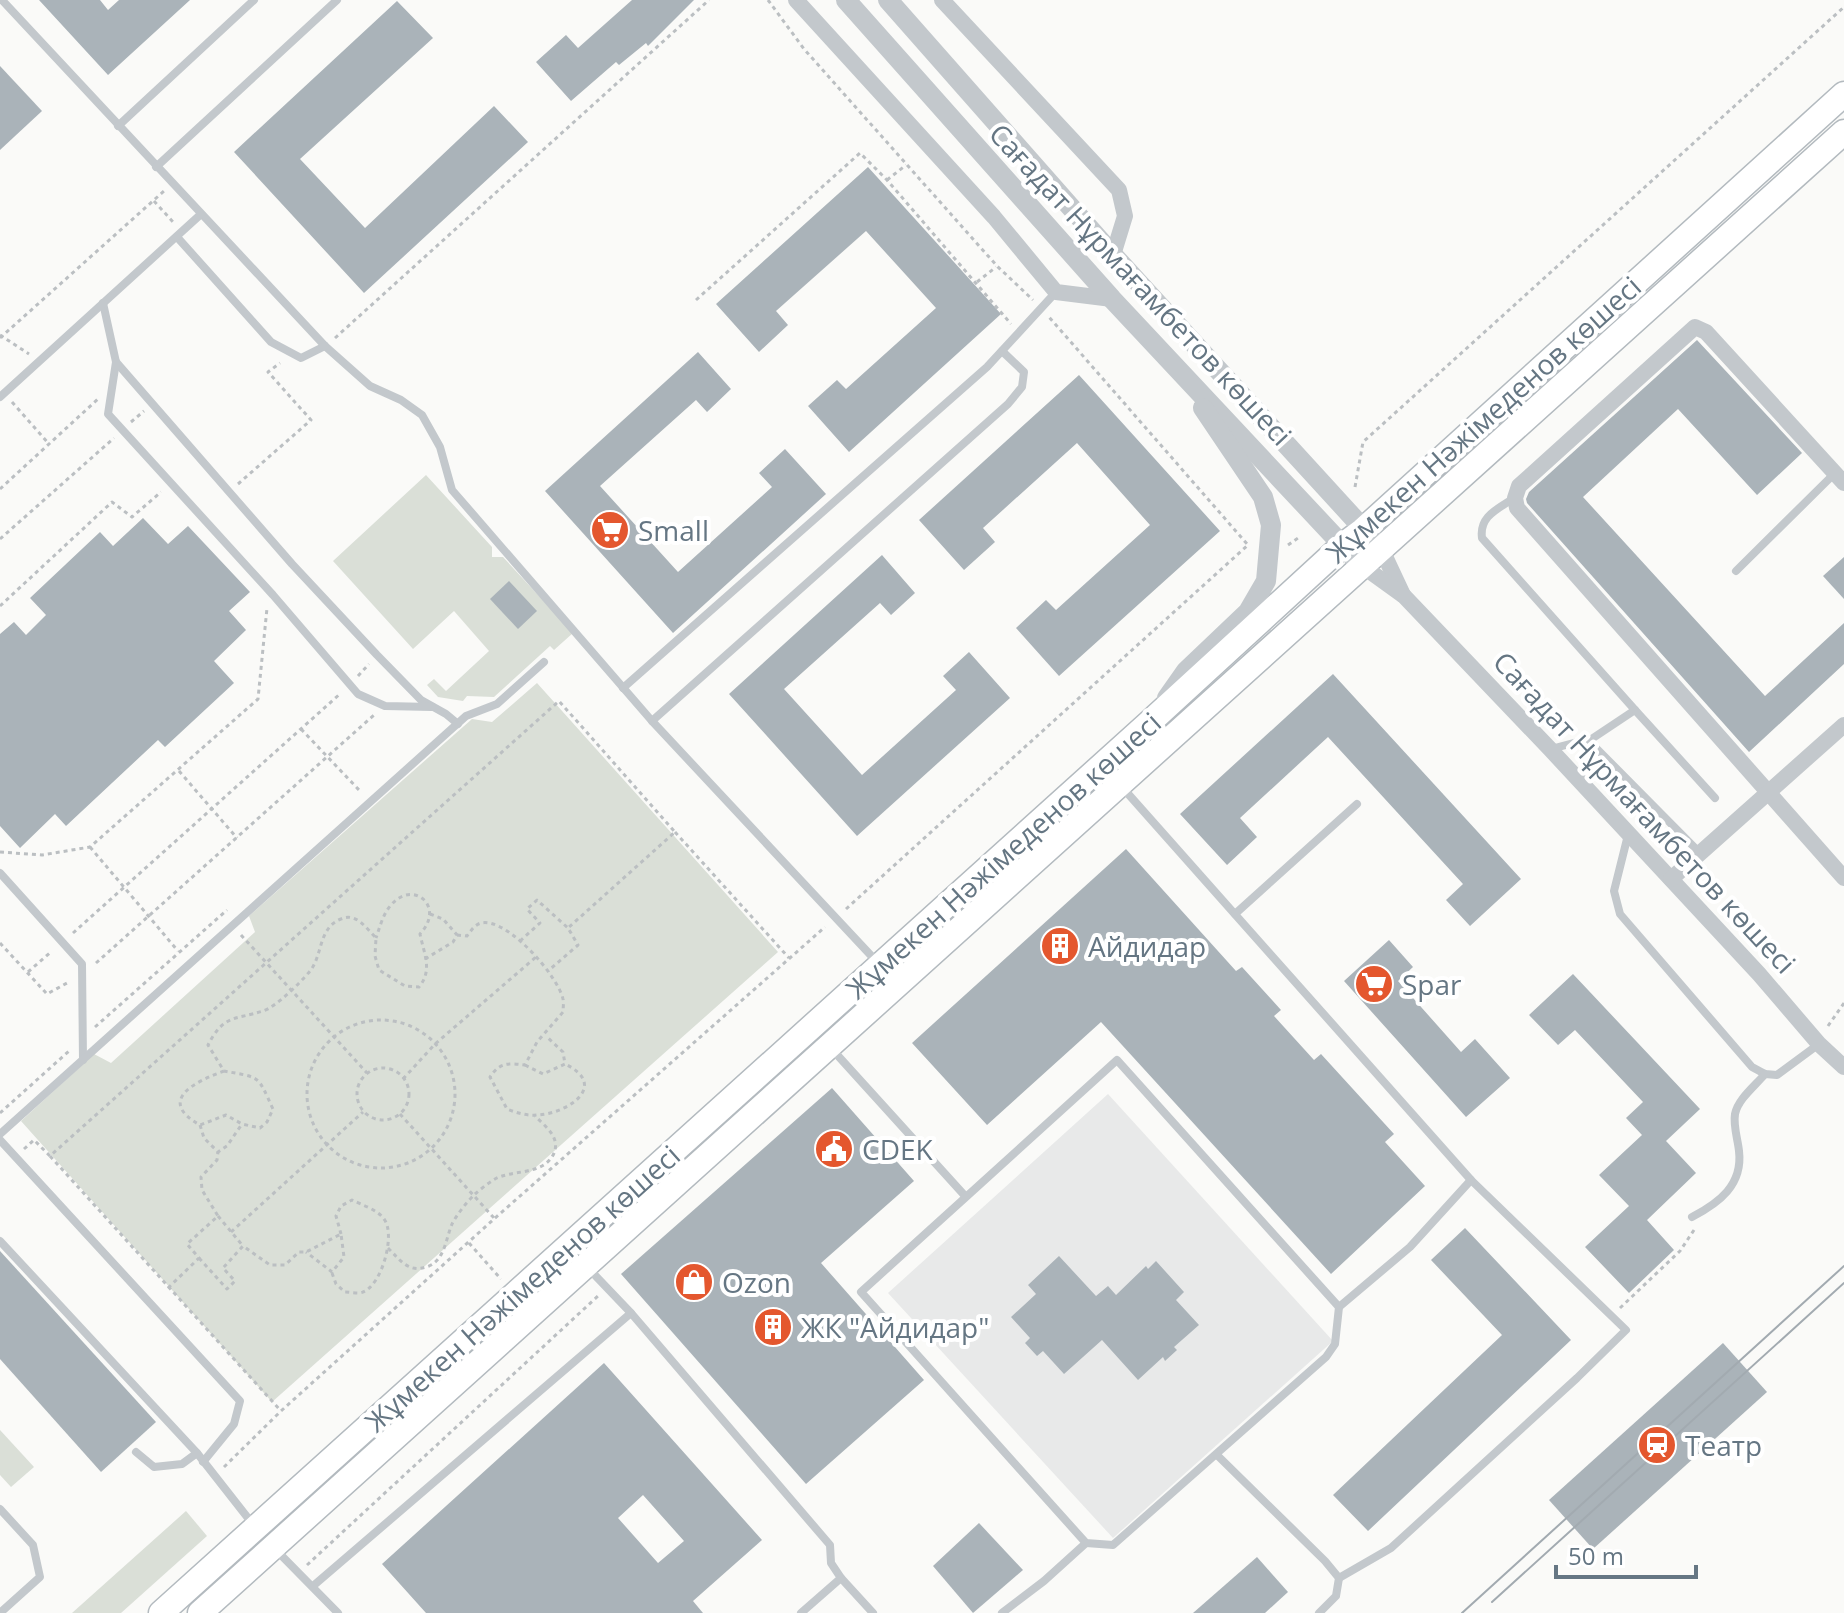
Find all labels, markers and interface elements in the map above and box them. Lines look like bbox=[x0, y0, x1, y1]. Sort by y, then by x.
street label: Сағадат Нұрмағамбетов көшесі bbox=[981, 115, 1301, 453]
street label: Жұмекен Нәжімеденов көшесі bbox=[1317, 267, 1649, 571]
supermarket icon: Small bbox=[589, 509, 631, 551]
place label: Small bbox=[638, 511, 709, 549]
street label: Сағадат Нұрмағамбетов көшесі bbox=[1485, 643, 1805, 981]
street label: Жұмекен Нәжімеденов көшесі bbox=[837, 703, 1169, 1007]
building icon: Айдидар bbox=[1039, 925, 1081, 967]
place label: Айдидар bbox=[1088, 927, 1206, 965]
supermarket icon: Spar bbox=[1353, 963, 1395, 1005]
place label: Spar bbox=[1402, 965, 1462, 1003]
public building icon: CDEK bbox=[813, 1128, 855, 1170]
place label: CDEK bbox=[862, 1130, 934, 1168]
street label: Жұмекен Нәжімеденов көшесі bbox=[356, 1136, 688, 1440]
shop icon: Ozon bbox=[673, 1261, 715, 1303]
place label: Ozon bbox=[722, 1263, 791, 1301]
building icon: ЖК "Айдидар" bbox=[752, 1306, 794, 1348]
place label: ЖК "Айдидар" bbox=[801, 1308, 989, 1346]
station icon: Театр bbox=[1636, 1424, 1678, 1466]
place label: Театр bbox=[1685, 1426, 1762, 1464]
scale bar bbox=[1556, 1529, 1696, 1579]
text: 50 m bbox=[1568, 1539, 1624, 1572]

